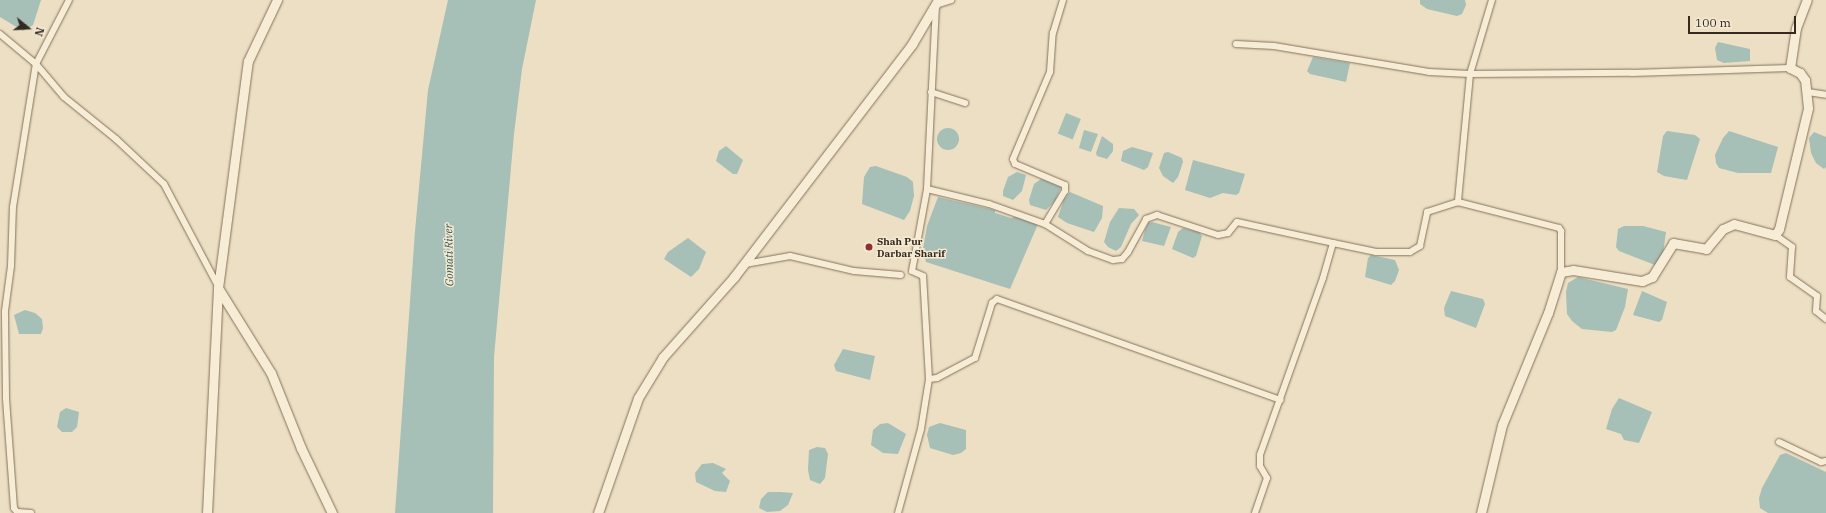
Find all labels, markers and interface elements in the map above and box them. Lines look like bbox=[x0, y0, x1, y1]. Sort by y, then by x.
north arrow bbox=[8, 8, 48, 48]
scale bar bbox=[1690, 8, 1798, 34]
text: 100 m bbox=[1695, 15, 1731, 30]
text: N bbox=[31, 25, 47, 38]
water label: Gomati River bbox=[442, 224, 456, 286]
place label: Shah Pur Darbar Sharif bbox=[877, 235, 945, 258]
marker: Shah Pur Darbar Sharif bbox=[864, 242, 874, 252]

